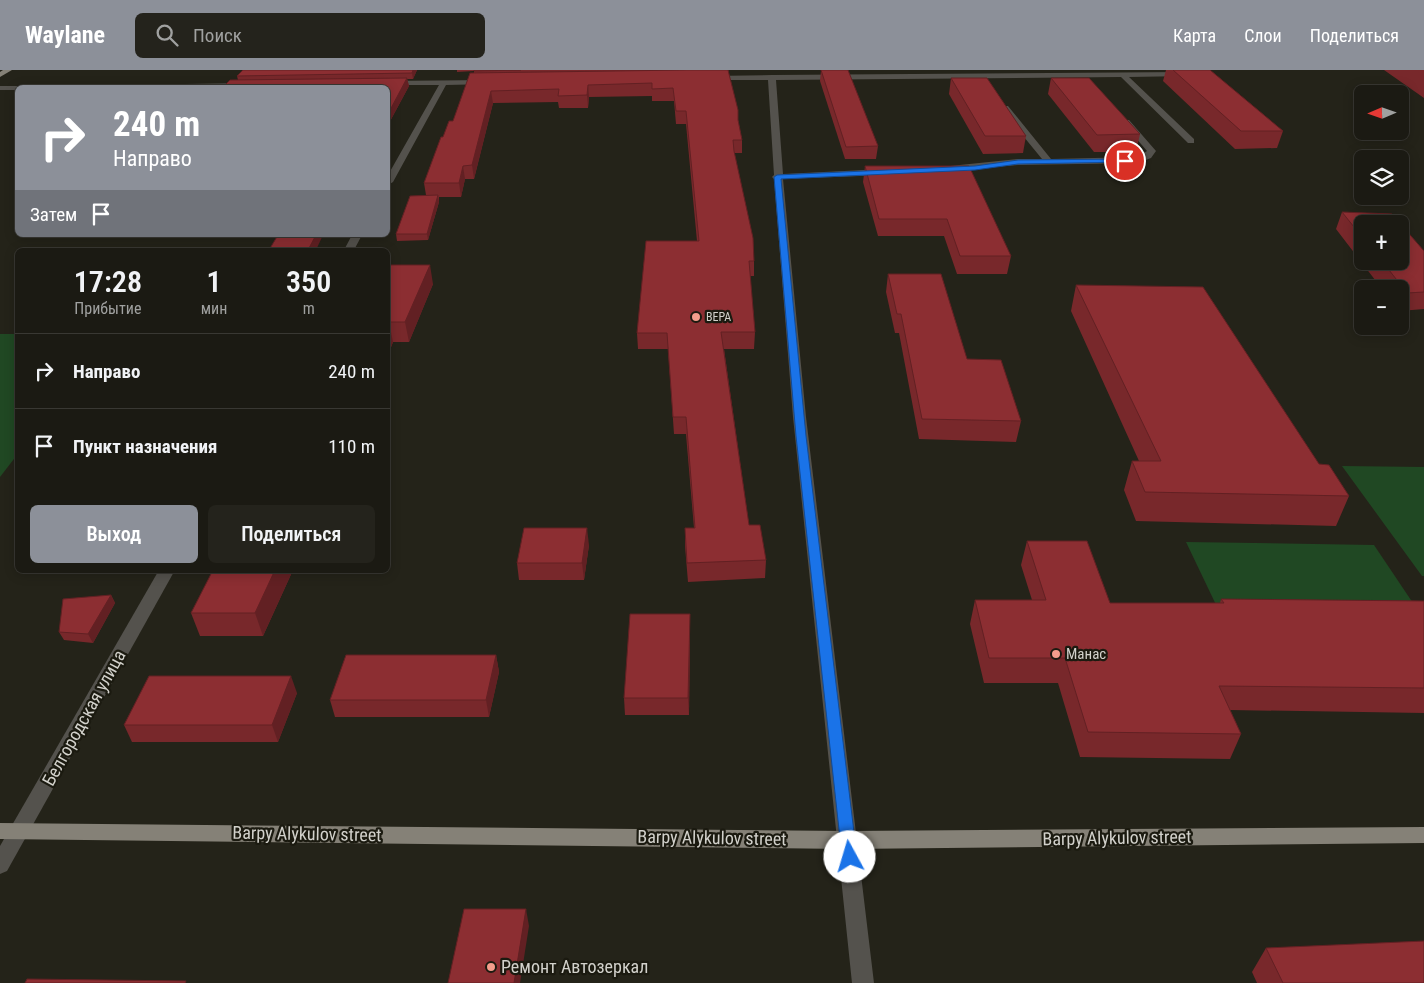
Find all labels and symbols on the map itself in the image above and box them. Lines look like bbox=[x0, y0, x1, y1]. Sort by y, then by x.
north arrow bbox=[1354, 85, 1409, 140]
pin bbox=[1104, 140, 1146, 182]
place label: ВЕРА bbox=[706, 310, 731, 324]
marker: ВЕРА bbox=[690, 311, 702, 323]
place label: Манас bbox=[1066, 645, 1106, 663]
street label: Белгородская улица bbox=[38, 646, 130, 789]
marker: Манас bbox=[1050, 648, 1062, 660]
street label: Barpy Alykulov street bbox=[232, 822, 382, 845]
street label: Barpy Alykulov street bbox=[637, 826, 787, 849]
street label: Barpy Alykulov street bbox=[1042, 826, 1192, 849]
position arrow bbox=[823, 830, 875, 882]
place label: Ремонт Автозеркал bbox=[501, 956, 648, 977]
marker: Ремонт Автозеркал bbox=[485, 961, 497, 973]

